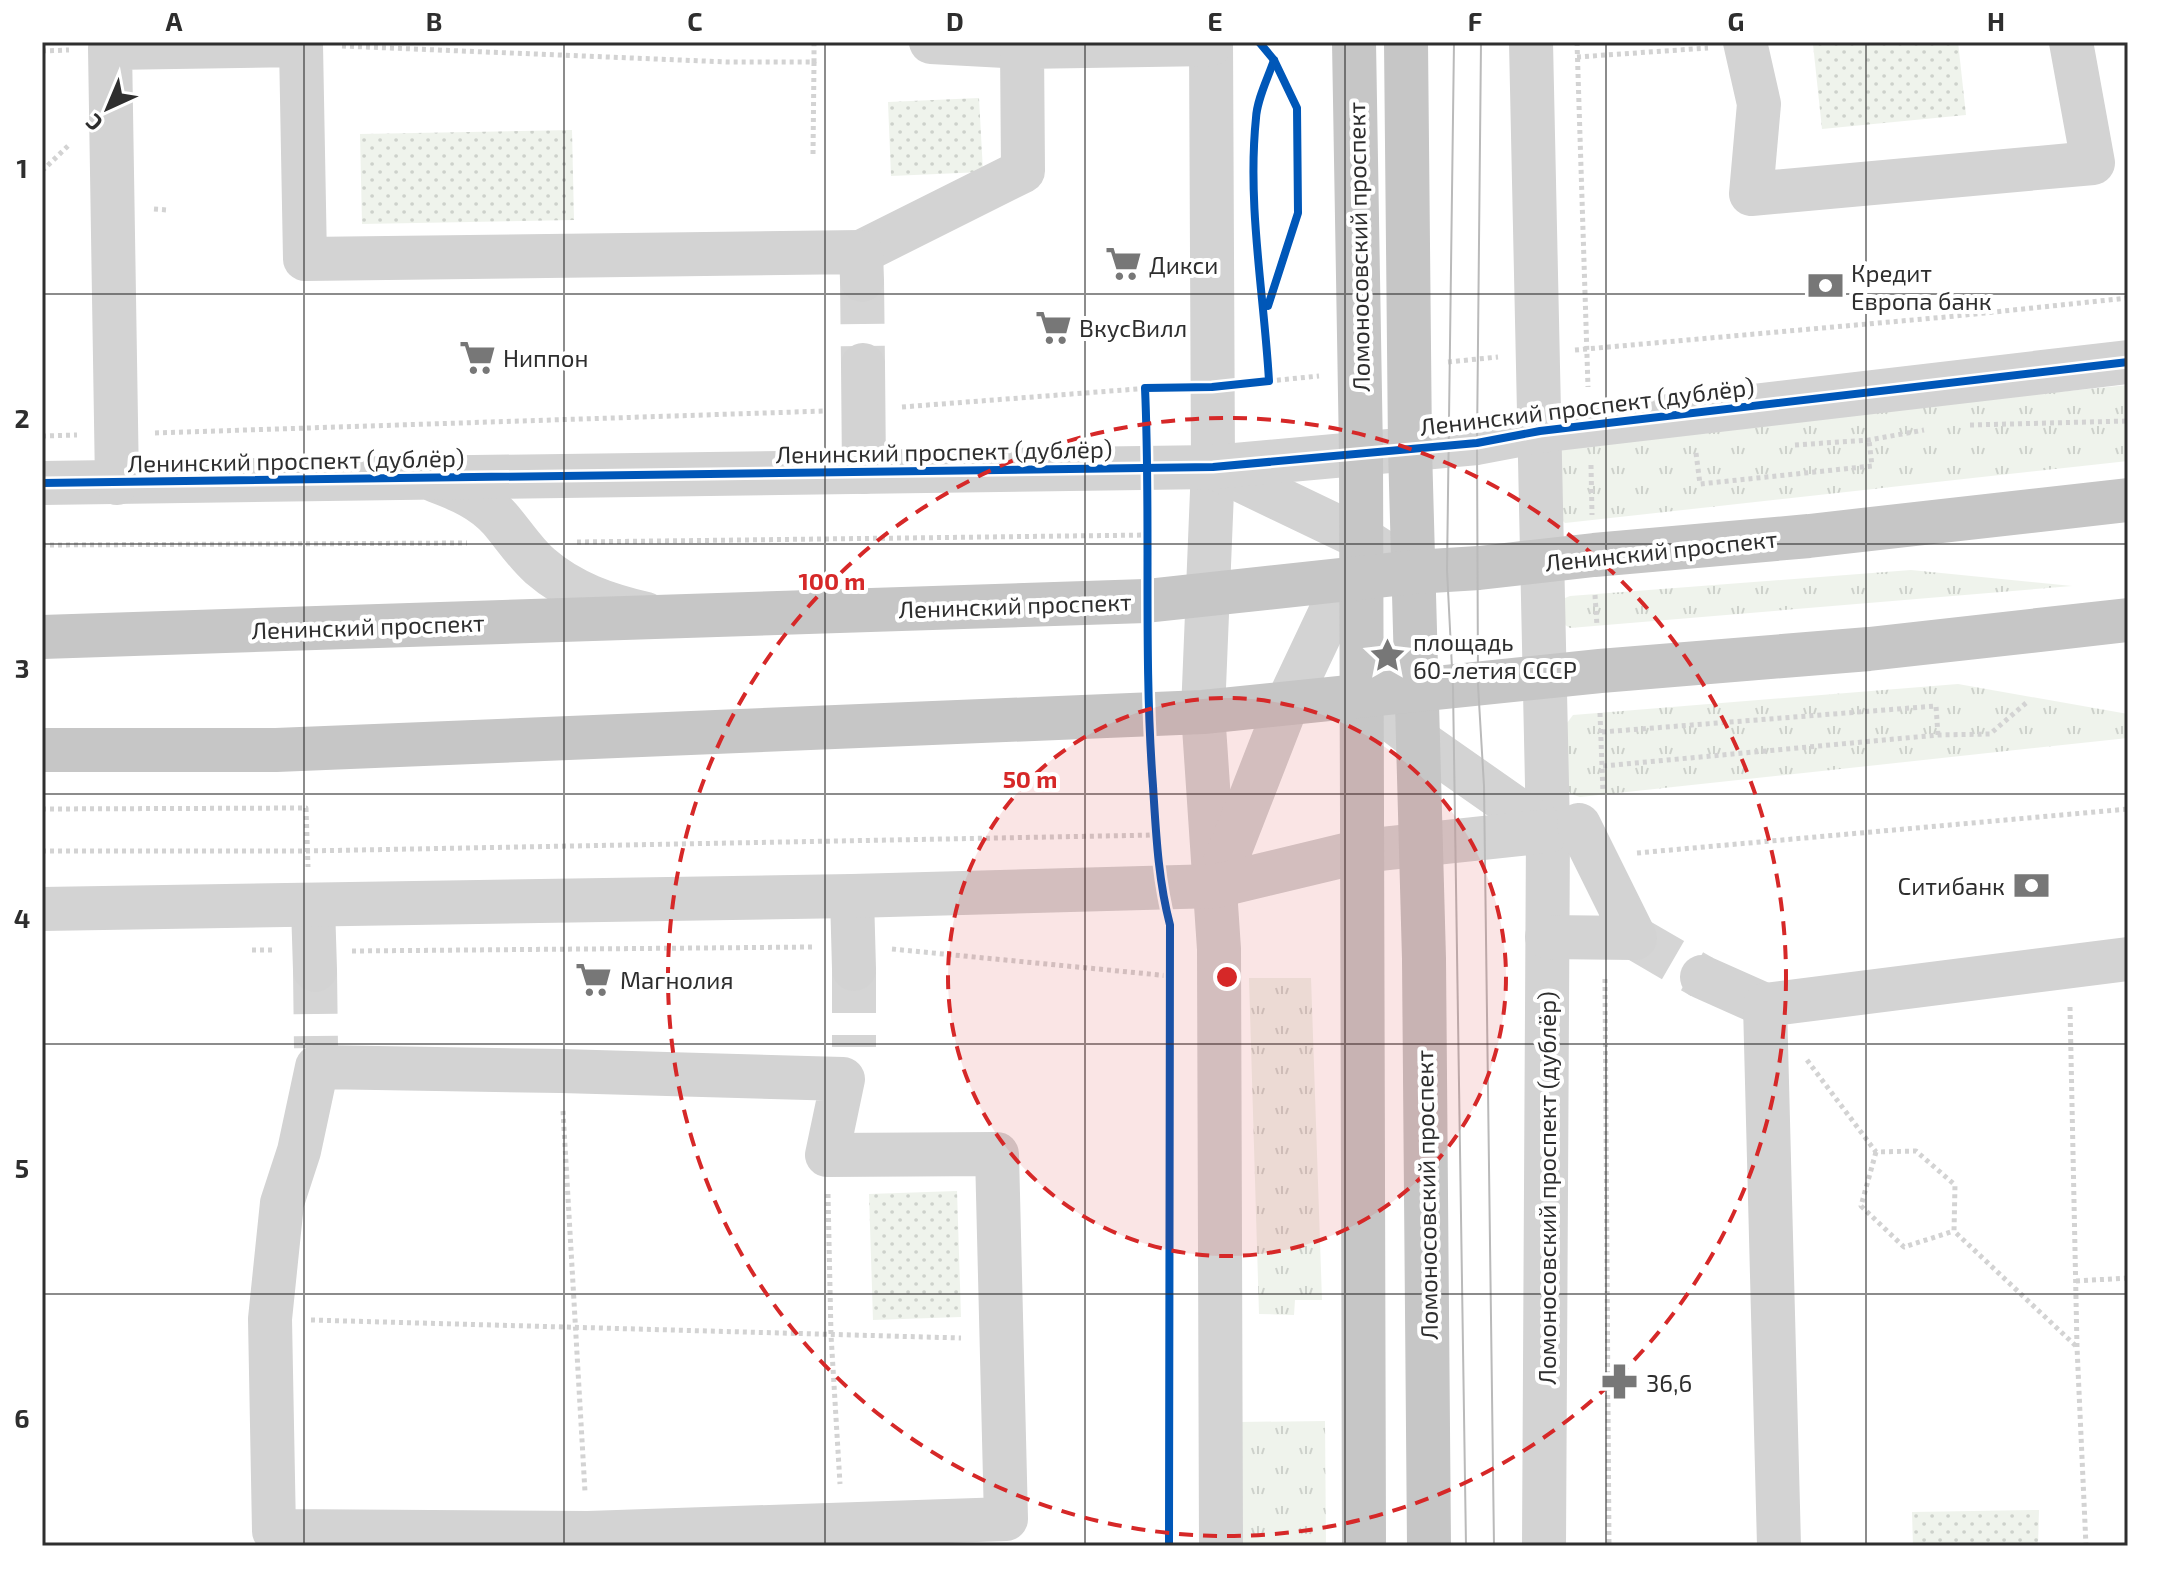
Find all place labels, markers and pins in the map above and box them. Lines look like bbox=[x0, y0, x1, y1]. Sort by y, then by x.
supermarket icon: Дикси bbox=[1104, 245, 1142, 283]
place label: Дикси bbox=[1149, 250, 1218, 279]
place label: Кредит Европа банк bbox=[1851, 258, 1992, 315]
bank icon: Кредит Европа банк bbox=[1806, 267, 1844, 305]
supermarket icon: ВкусВилл bbox=[1034, 308, 1072, 346]
place label: ВкусВилл bbox=[1079, 313, 1187, 343]
supermarket icon: Ниппон bbox=[458, 338, 496, 376]
place label: Ниппон bbox=[503, 343, 588, 372]
place label: площадь 60-летия СССР bbox=[1413, 627, 1577, 684]
place icon: площадь 60-летия СССР bbox=[1368, 636, 1406, 674]
bank icon: Ситибанк bbox=[2012, 866, 2050, 904]
place label: Ситибанк bbox=[1898, 871, 2005, 900]
supermarket icon: Магнолия bbox=[575, 960, 613, 998]
centre of rings bbox=[1213, 963, 1241, 991]
place label: Магнолия bbox=[620, 965, 733, 994]
pharmacy icon: 36,6 bbox=[1601, 1363, 1639, 1401]
place label: 36,6 bbox=[1646, 1368, 1692, 1397]

